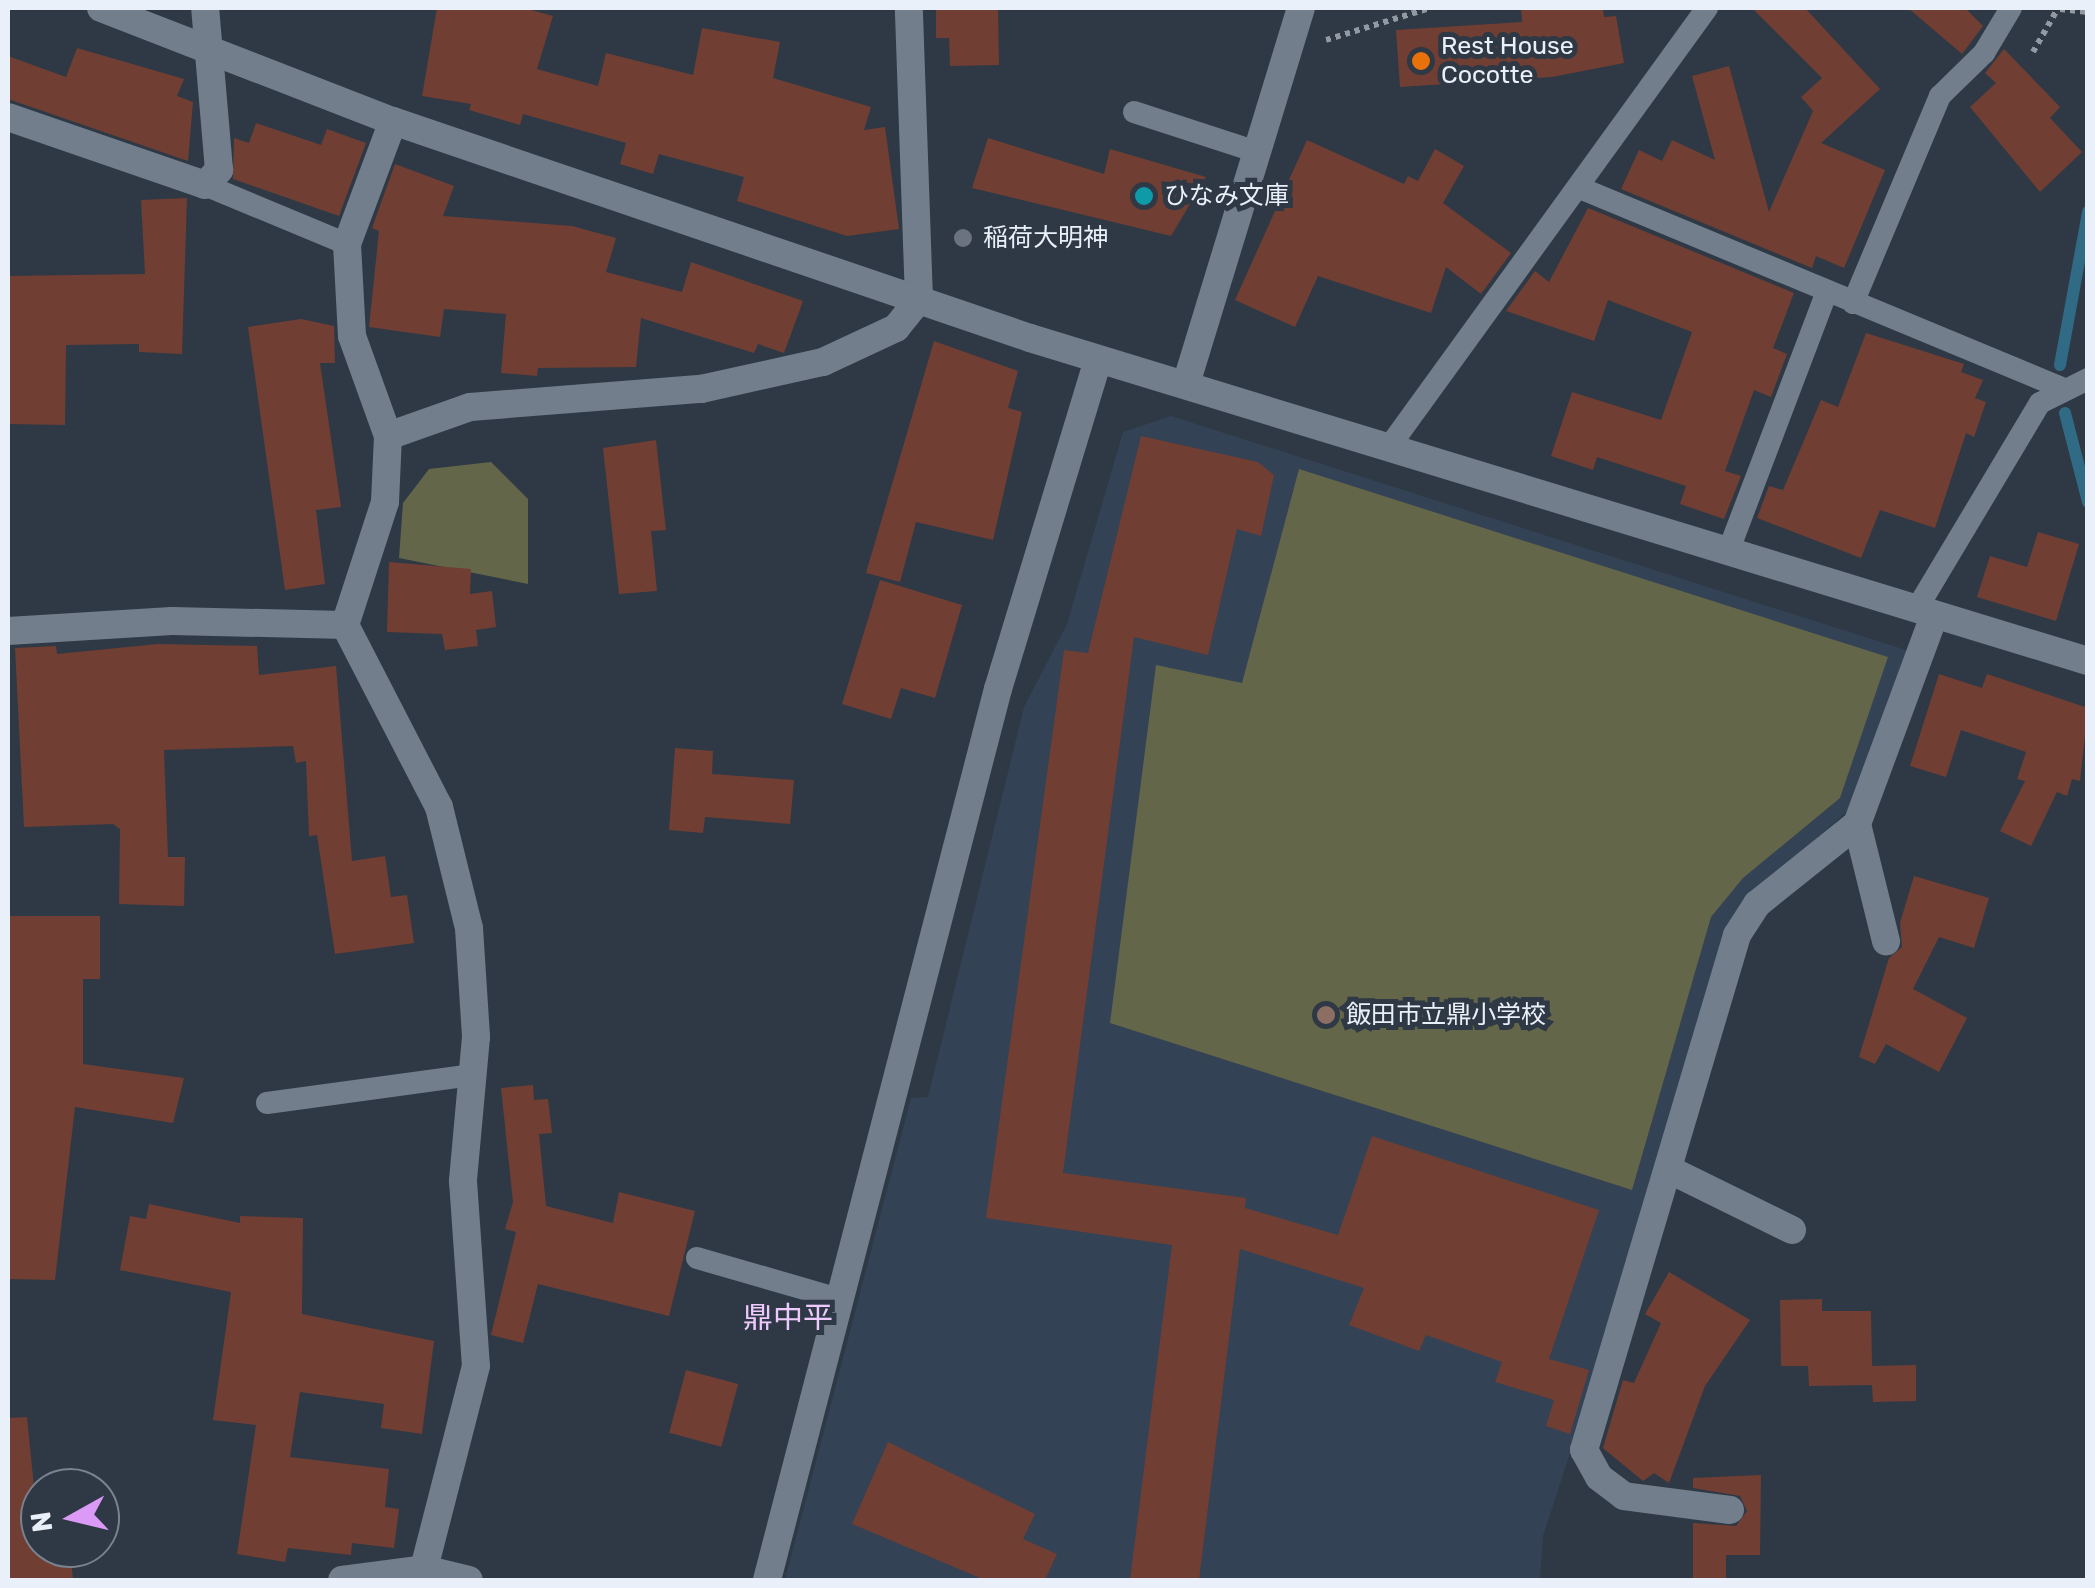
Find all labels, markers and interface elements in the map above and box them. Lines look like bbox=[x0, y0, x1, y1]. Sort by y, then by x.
place label: Rest House Cocotte bbox=[1441, 32, 1574, 91]
marker: Rest House Cocotte bbox=[1410, 50, 1432, 72]
place label: ひなみ文庫 bbox=[1164, 181, 1289, 211]
marker: ひなみ文庫 bbox=[1133, 185, 1155, 207]
place label: 稲荷大明神 bbox=[983, 223, 1108, 253]
marker: 稲荷大明神 bbox=[952, 227, 974, 249]
place label: 飯田市立鼎小学校 bbox=[1346, 1000, 1546, 1030]
marker: 飯田市立鼎小学校 bbox=[1315, 1004, 1337, 1026]
district label: 鼎中平 bbox=[743, 1300, 833, 1336]
north arrow bbox=[20, 1468, 120, 1568]
text: N bbox=[24, 1510, 60, 1534]

